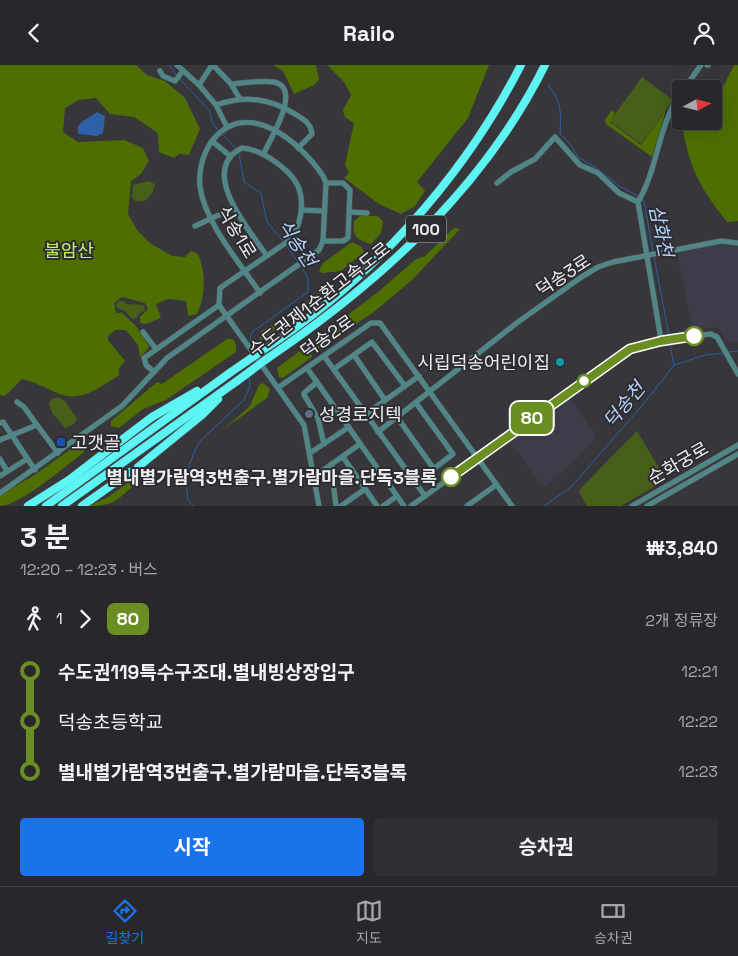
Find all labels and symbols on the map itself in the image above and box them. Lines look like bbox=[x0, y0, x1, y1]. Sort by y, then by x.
north arrow bbox=[672, 80, 722, 130]
street label: 식송1로 bbox=[212, 202, 262, 262]
water label: 삼화천 bbox=[643, 203, 679, 261]
water label: 식송천 bbox=[272, 214, 323, 273]
road number: 100 bbox=[406, 215, 446, 243]
street label: 수도권제1순환고속도로 bbox=[244, 237, 394, 361]
park label: 불암산 bbox=[44, 239, 94, 262]
street label: 덕송3로 bbox=[531, 249, 595, 301]
street label: 덕송2로 bbox=[296, 309, 358, 363]
unlabelled marker bbox=[684, 326, 704, 346]
place label: 시립덕송어린이집 bbox=[418, 351, 550, 374]
marker: 시립덕송어린이집 bbox=[554, 356, 566, 368]
unlabelled marker bbox=[577, 374, 591, 388]
water label: 덕송천 bbox=[598, 376, 651, 433]
line badge: 80 bbox=[510, 402, 554, 434]
place label: 성경로지텍 bbox=[319, 403, 402, 426]
marker: 성경로지텍 bbox=[303, 408, 315, 420]
place label: 고갯골 bbox=[71, 431, 121, 454]
marker: 고갯골 bbox=[55, 436, 67, 448]
street label: 순화궁로 bbox=[644, 436, 712, 490]
place label: 별내별가람역3번출구.별가람마을.단독3블록 bbox=[106, 466, 437, 489]
marker: 별내별가람역3번출구.별가람마을.단독3블록 bbox=[441, 467, 461, 487]

